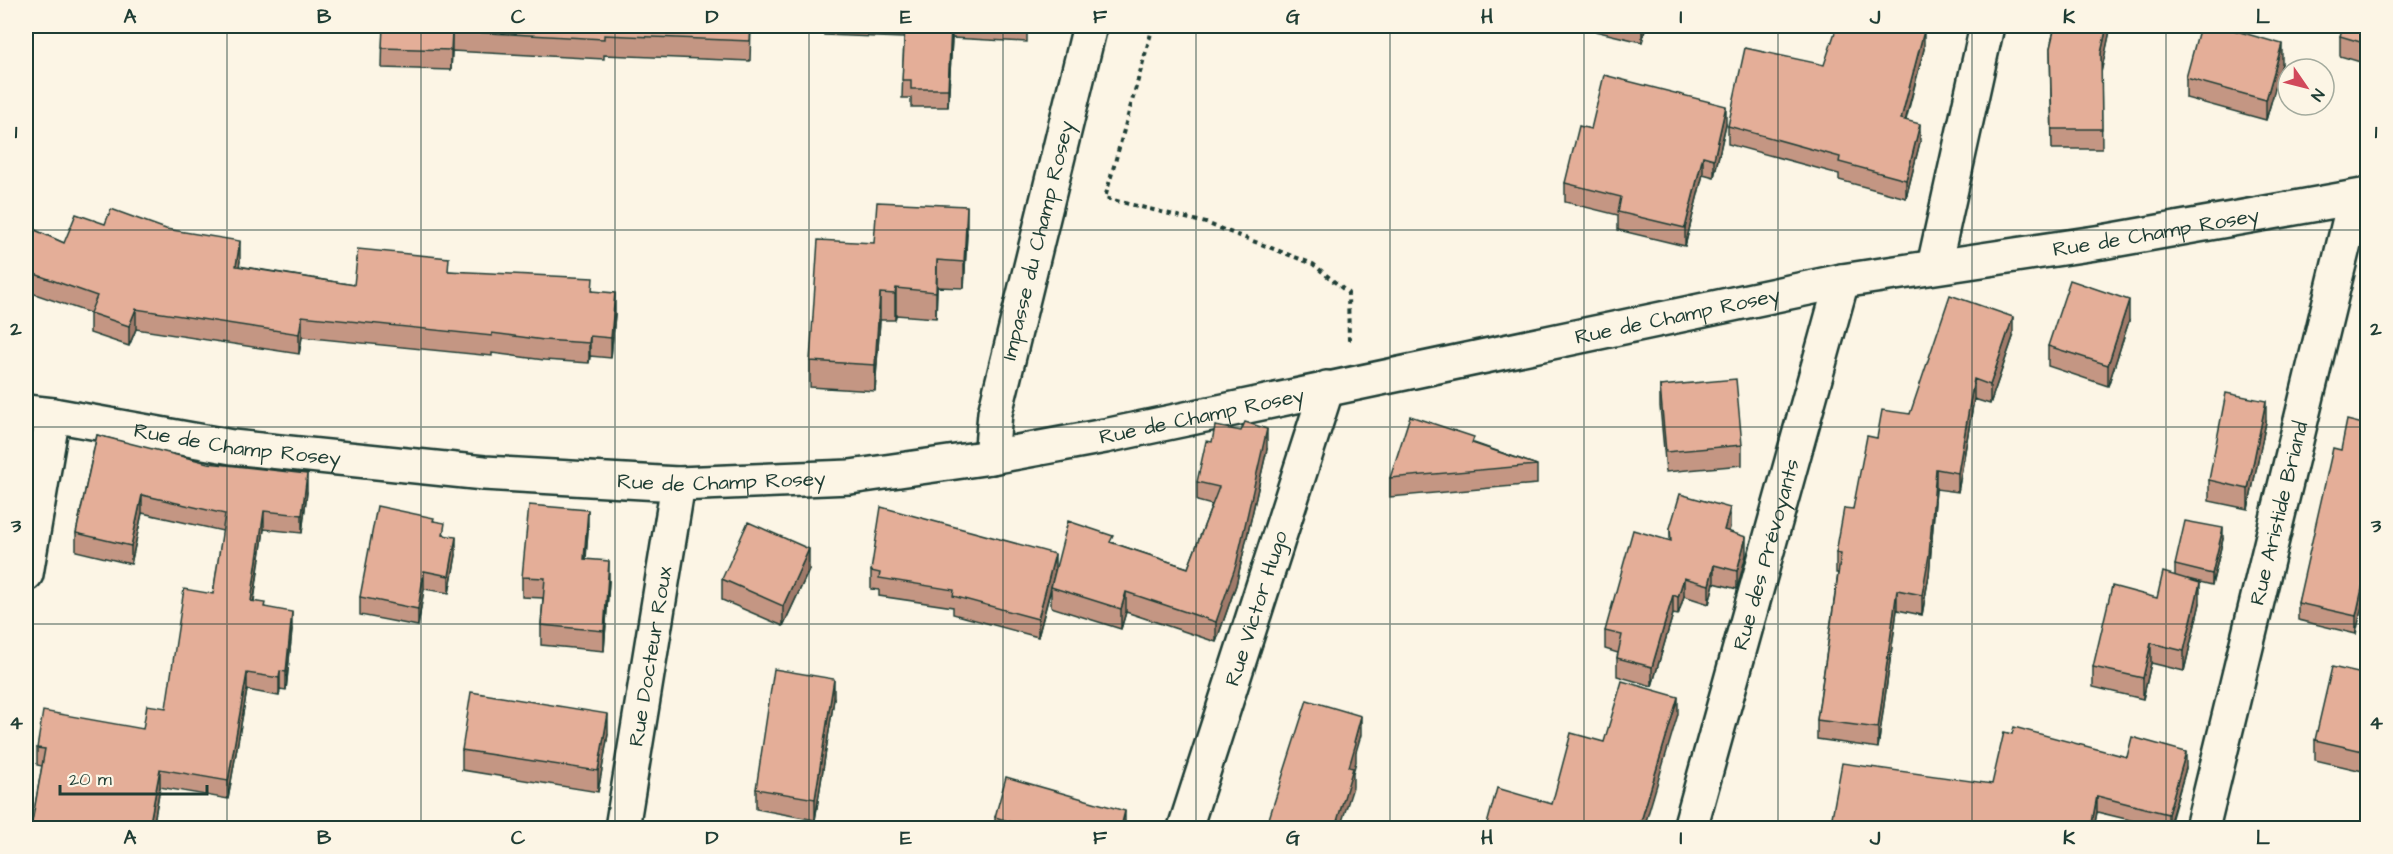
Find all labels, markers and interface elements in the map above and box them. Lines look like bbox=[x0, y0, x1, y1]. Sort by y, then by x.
text: A bbox=[124, 3, 137, 31]
text: B bbox=[317, 3, 332, 31]
text: C bbox=[511, 3, 526, 31]
text: D bbox=[706, 3, 719, 31]
text: E bbox=[900, 3, 912, 31]
text: F bbox=[1093, 3, 1108, 31]
text: G bbox=[1286, 3, 1300, 31]
text: H bbox=[1481, 3, 1493, 31]
text: I bbox=[1679, 3, 1683, 31]
text: J bbox=[1869, 3, 1881, 31]
text: K bbox=[2063, 3, 2076, 31]
text: L bbox=[2256, 3, 2270, 31]
north arrow bbox=[2276, 57, 2336, 117]
text: N bbox=[2306, 85, 2329, 105]
street label: Impasse du Champ Rosey bbox=[994, 117, 1083, 363]
text: 1 bbox=[15, 118, 18, 146]
text: 1 bbox=[2375, 118, 2378, 146]
street label: Rue de Champ Rosey bbox=[2051, 200, 2262, 264]
street label: Rue de Champ Rosey bbox=[1572, 280, 1783, 351]
text: 2 bbox=[9, 315, 22, 343]
text: 2 bbox=[2369, 315, 2382, 343]
street label: Rue de Champ Rosey bbox=[1097, 380, 1308, 451]
street label: Rue de Champ Rosey bbox=[132, 415, 343, 475]
street label: Rue Aristide Briand bbox=[2242, 418, 2315, 608]
street label: Rue des Prévoyants bbox=[1726, 455, 1806, 653]
street label: Rue de Champ Rosey bbox=[616, 463, 827, 499]
text: 3 bbox=[10, 512, 22, 540]
text: 3 bbox=[2370, 512, 2382, 540]
street label: Rue Victor Hugo bbox=[1217, 527, 1295, 689]
street label: Rue Docteur Roux bbox=[621, 564, 679, 748]
text: 4 bbox=[9, 709, 23, 737]
text: 4 bbox=[2369, 709, 2383, 737]
scale bar bbox=[60, 758, 207, 796]
text: 20 m bbox=[69, 767, 112, 792]
text: A bbox=[124, 824, 137, 852]
text: B bbox=[317, 824, 332, 852]
text: C bbox=[511, 824, 526, 852]
text: D bbox=[706, 824, 719, 852]
text: E bbox=[900, 824, 912, 852]
text: F bbox=[1093, 824, 1108, 852]
text: G bbox=[1286, 824, 1300, 852]
text: H bbox=[1481, 824, 1493, 852]
text: I bbox=[1679, 824, 1683, 852]
text: J bbox=[1869, 824, 1881, 852]
text: K bbox=[2063, 824, 2076, 852]
text: L bbox=[2256, 824, 2270, 852]

